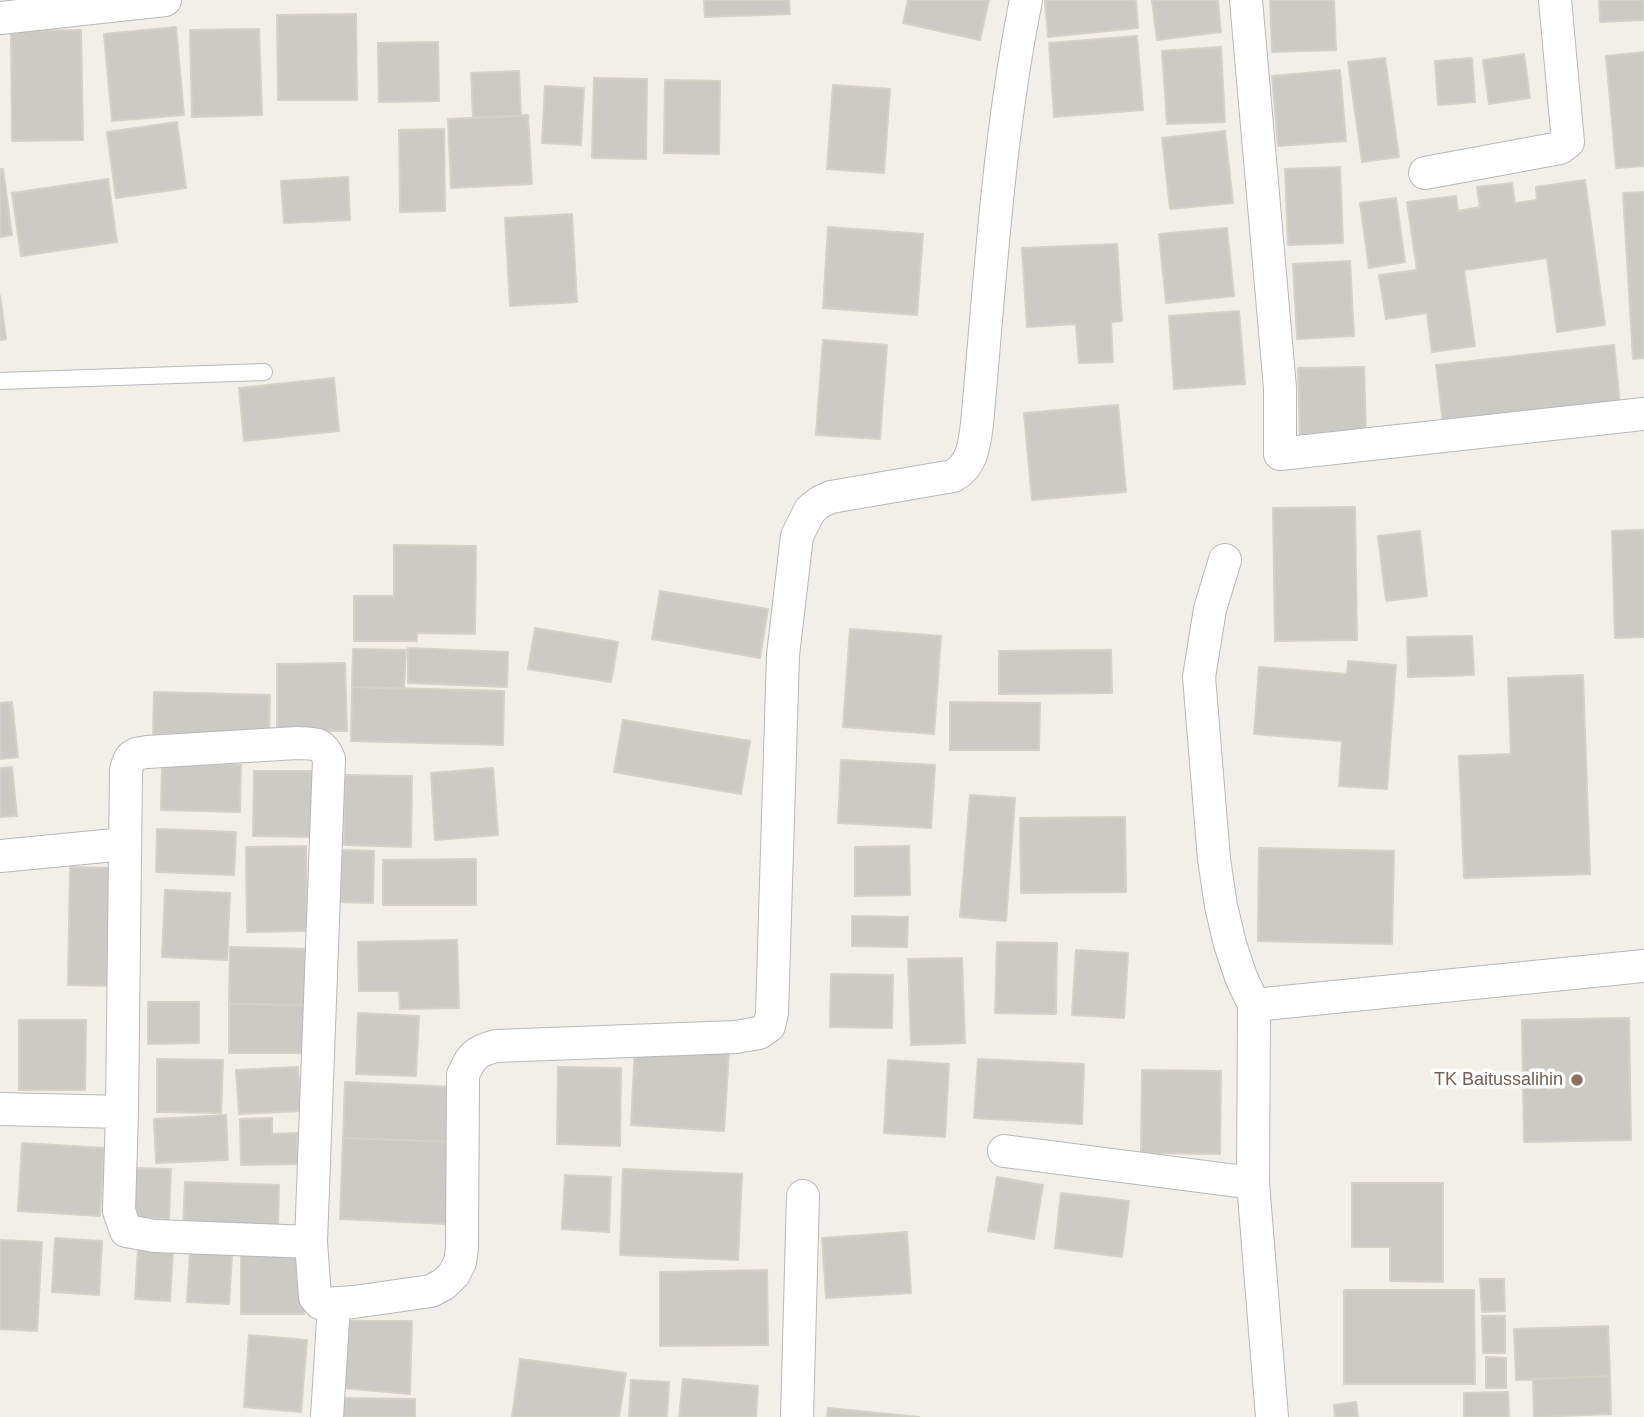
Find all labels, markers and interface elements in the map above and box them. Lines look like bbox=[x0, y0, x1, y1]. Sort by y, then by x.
place label: TK Baitussalihin bbox=[1434, 1069, 1563, 1091]
marker: TK Baitussalihin bbox=[1569, 1072, 1585, 1088]

